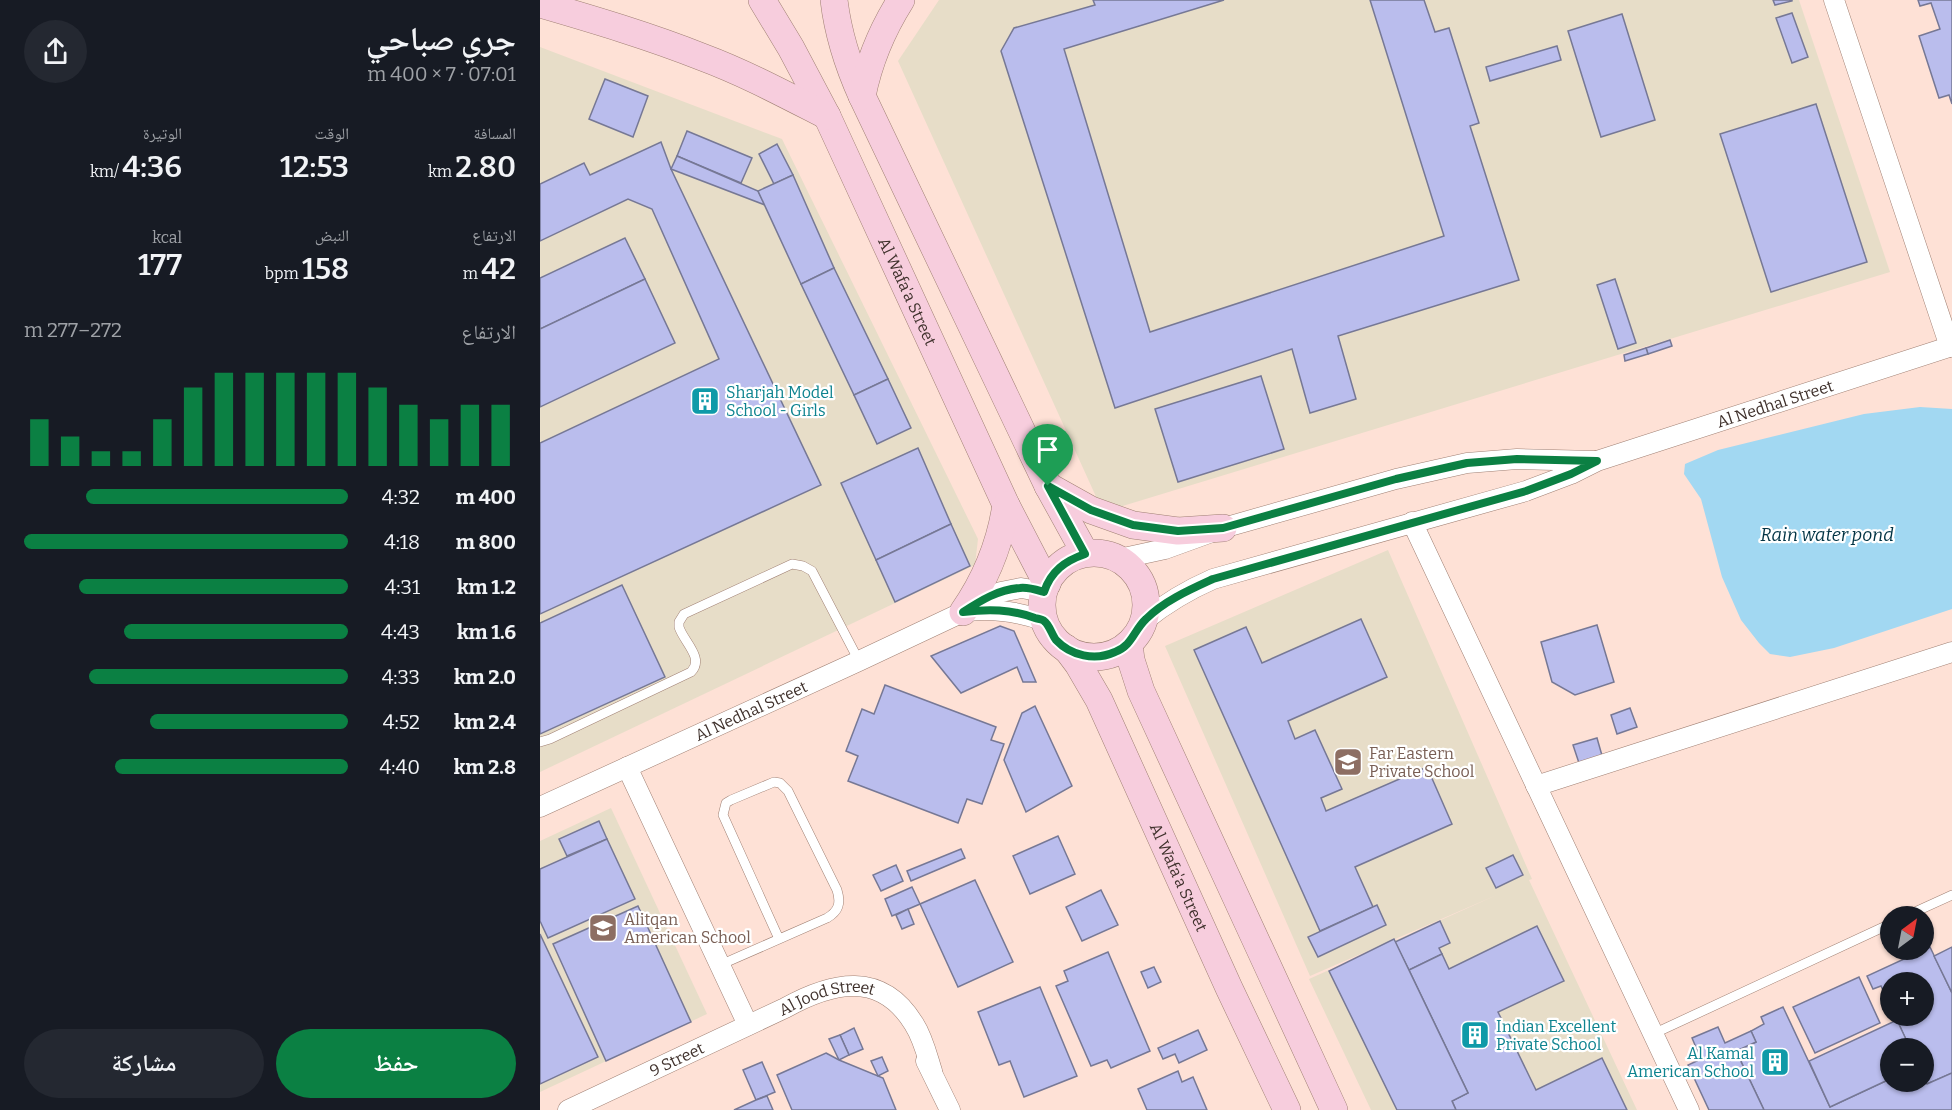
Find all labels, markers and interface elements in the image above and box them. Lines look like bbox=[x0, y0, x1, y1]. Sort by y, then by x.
text: جري صباحي bbox=[366, 19, 516, 59]
button: share bbox=[24, 20, 87, 83]
text: 07:01 · 7 × 400 m bbox=[367, 62, 516, 86]
text: الوتيرة bbox=[143, 124, 182, 143]
text: الوقت bbox=[315, 124, 349, 143]
text: المسافة bbox=[474, 124, 516, 143]
text: 4:36 bbox=[122, 149, 182, 185]
text: 12:53 bbox=[280, 149, 349, 185]
text: 2.80 bbox=[455, 149, 516, 185]
text: /km bbox=[90, 162, 122, 181]
text: km bbox=[428, 162, 455, 181]
text: النبض bbox=[315, 226, 349, 245]
text: الارتفاع bbox=[472, 226, 516, 245]
text: kcal bbox=[152, 228, 182, 247]
street label: Al Wafa'a Street bbox=[874, 234, 940, 349]
text: 177 bbox=[138, 247, 182, 283]
text: 158 bbox=[302, 251, 349, 287]
text: 42 bbox=[481, 251, 516, 287]
text: bpm bbox=[265, 264, 302, 283]
text: m bbox=[463, 264, 481, 283]
text: 272–277 m bbox=[24, 318, 122, 342]
text: الارتفاع bbox=[461, 320, 516, 344]
street label: Al Nedhal Street bbox=[1714, 376, 1836, 432]
place label: Sharjah Model School - Girls bbox=[726, 383, 834, 420]
building icon: Sharjah Model School - Girls bbox=[689, 385, 721, 417]
pin bbox=[1022, 424, 1073, 486]
icon: arrive bbox=[1031, 433, 1064, 466]
text: 4:32 bbox=[382, 485, 420, 509]
text: 400 m bbox=[456, 485, 516, 509]
water label: Rain water pond bbox=[1760, 524, 1894, 546]
text: 4:18 bbox=[384, 530, 420, 554]
text: 800 m bbox=[456, 530, 516, 554]
text: 4:31 bbox=[385, 575, 420, 599]
text: 1.2 km bbox=[457, 575, 516, 599]
text: 4:43 bbox=[381, 620, 420, 644]
text: 1.6 km bbox=[457, 620, 516, 644]
text: 4:33 bbox=[382, 665, 420, 689]
text: 2.0 km bbox=[454, 665, 516, 689]
street label: Al Nedhal Street bbox=[692, 677, 810, 745]
text: 4:52 bbox=[383, 710, 420, 734]
text: 2.4 km bbox=[454, 710, 516, 734]
place label: Far Eastern Private School bbox=[1369, 744, 1475, 781]
school or university icon: Far Eastern Private School bbox=[1332, 746, 1364, 778]
text: 4:40 bbox=[380, 755, 420, 779]
text: 2.8 km bbox=[454, 755, 516, 779]
street label: Al Wafa'a Street bbox=[1146, 820, 1211, 935]
north arrow bbox=[1880, 906, 1934, 960]
map controls bbox=[1880, 906, 1934, 1092]
place label: Alitqan American School bbox=[624, 910, 751, 947]
school or university icon: Alitqan American School bbox=[587, 912, 619, 944]
button: + bbox=[1880, 972, 1934, 1026]
street label: Al Jood Street bbox=[776, 977, 878, 1020]
place label: Indian Excellent Private School bbox=[1496, 1017, 1616, 1054]
building icon: Indian Excellent Private School bbox=[1459, 1019, 1491, 1051]
button: مشاركة bbox=[24, 1029, 264, 1098]
button: حفظ bbox=[276, 1029, 516, 1098]
street label: 9 Street bbox=[647, 1038, 707, 1080]
button: − bbox=[1880, 1038, 1934, 1092]
place label: Al Kamal American School bbox=[1627, 1044, 1754, 1081]
building icon: Al Kamal American School bbox=[1759, 1046, 1791, 1078]

